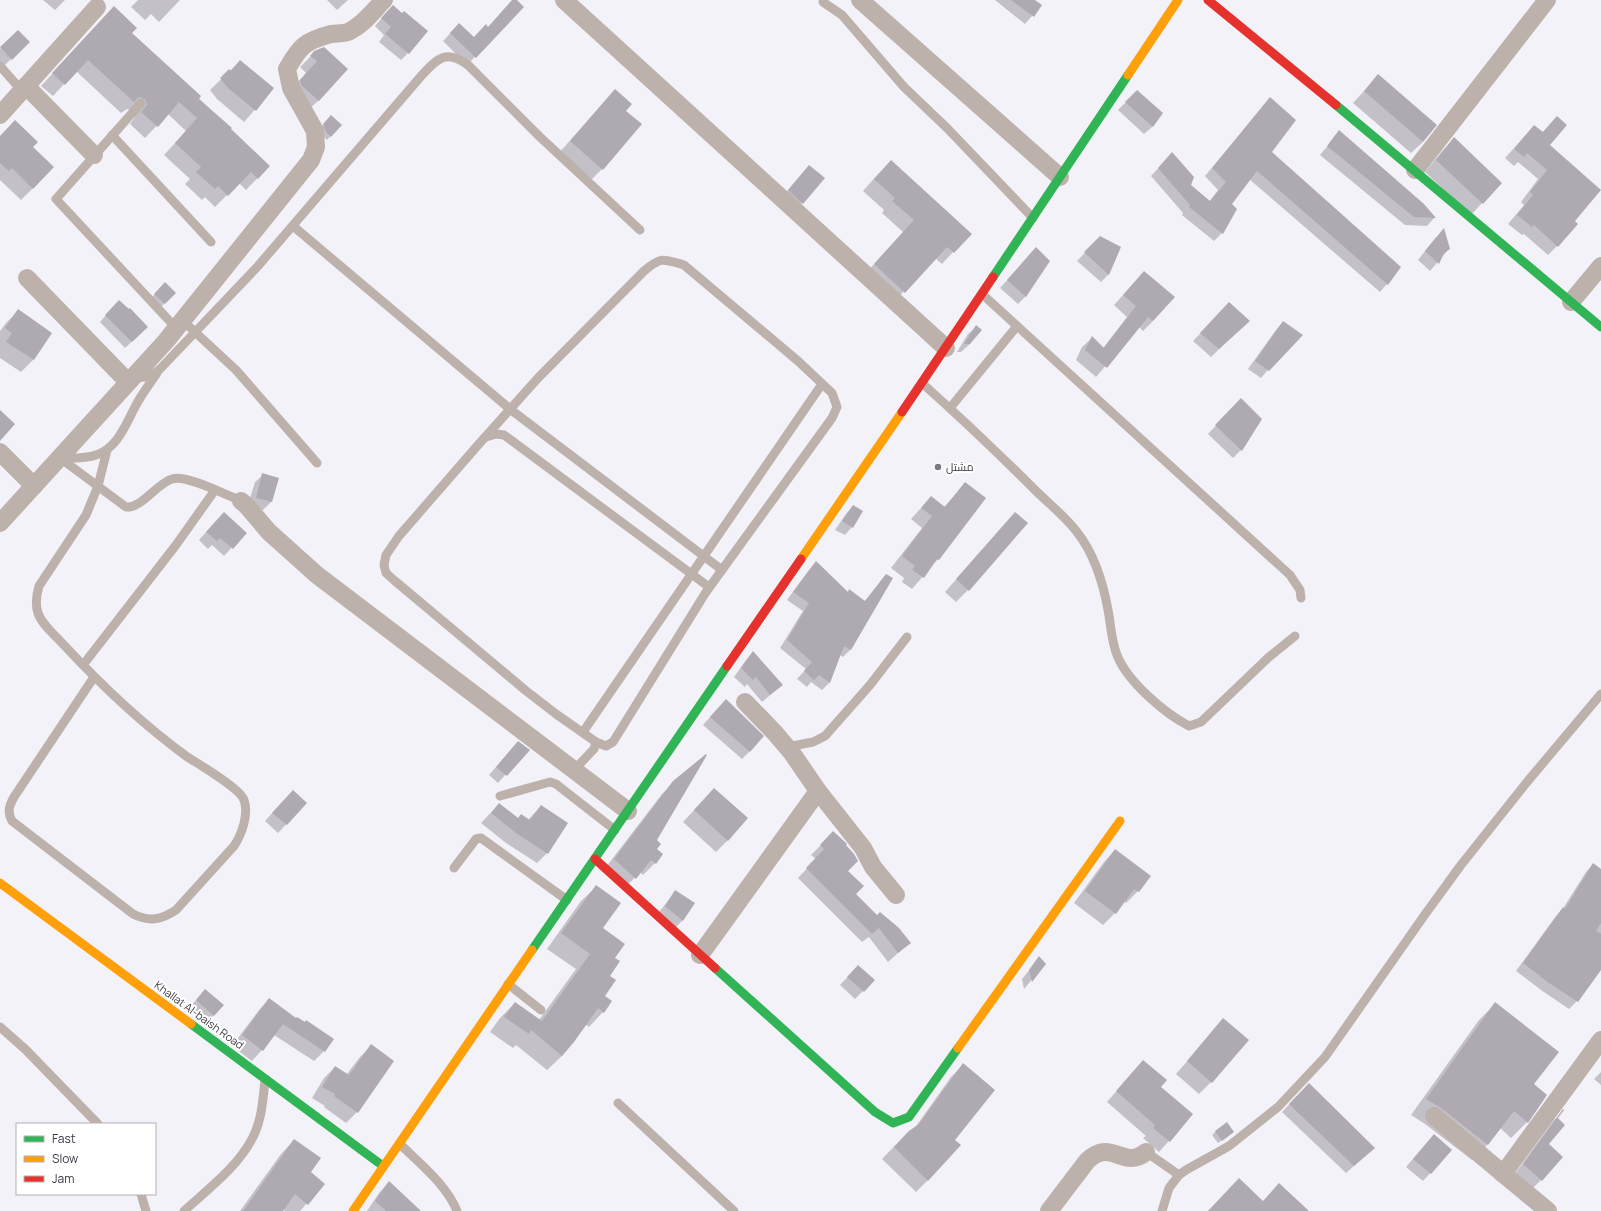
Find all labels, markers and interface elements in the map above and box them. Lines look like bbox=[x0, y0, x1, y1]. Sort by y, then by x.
place label: مشتل bbox=[946, 459, 973, 474]
marker: مشتل bbox=[933, 462, 943, 472]
street label: Khallat Al-baish Road bbox=[152, 977, 247, 1052]
legend bbox=[16, 1123, 156, 1195]
text: Fast bbox=[52, 1130, 76, 1147]
text: Slow bbox=[52, 1150, 78, 1167]
text: Jam bbox=[52, 1170, 74, 1187]

